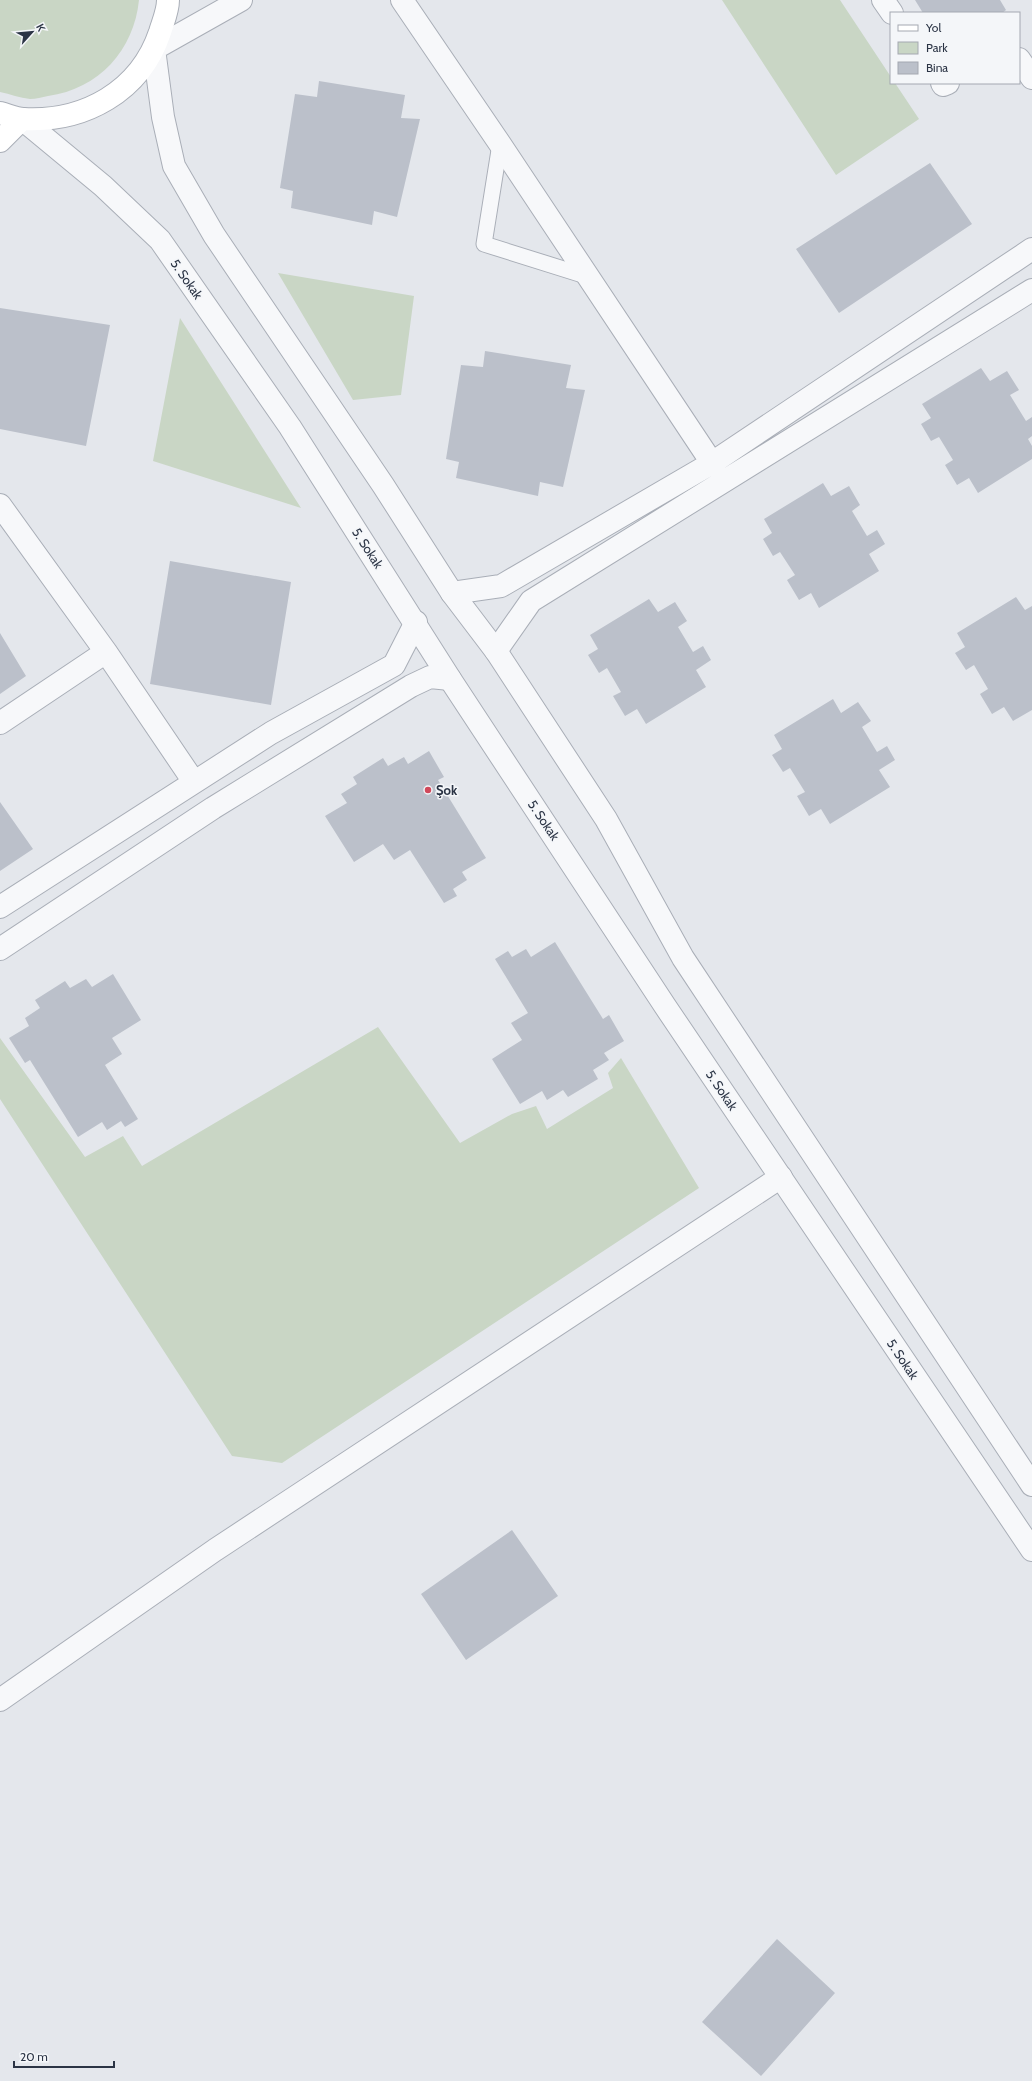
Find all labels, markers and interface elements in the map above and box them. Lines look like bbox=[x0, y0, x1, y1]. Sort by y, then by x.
north arrow bbox=[12, 12, 52, 52]
legend bbox=[890, 12, 1020, 84]
text: Yol bbox=[925, 20, 941, 35]
text: K bbox=[33, 21, 49, 34]
text: Park bbox=[926, 40, 948, 55]
text: Bina bbox=[926, 60, 948, 75]
street label: 5. Sokak bbox=[167, 256, 207, 302]
street label: 5. Sokak bbox=[349, 525, 387, 571]
place label: Şok bbox=[436, 782, 458, 798]
marker: Şok bbox=[423, 785, 433, 795]
street label: 5. Sokak bbox=[525, 797, 563, 843]
street label: 5. Sokak bbox=[703, 1067, 741, 1113]
street label: 5. Sokak bbox=[884, 1336, 922, 1382]
scale bar bbox=[14, 2043, 114, 2069]
text: 20 m bbox=[20, 2049, 48, 2064]

